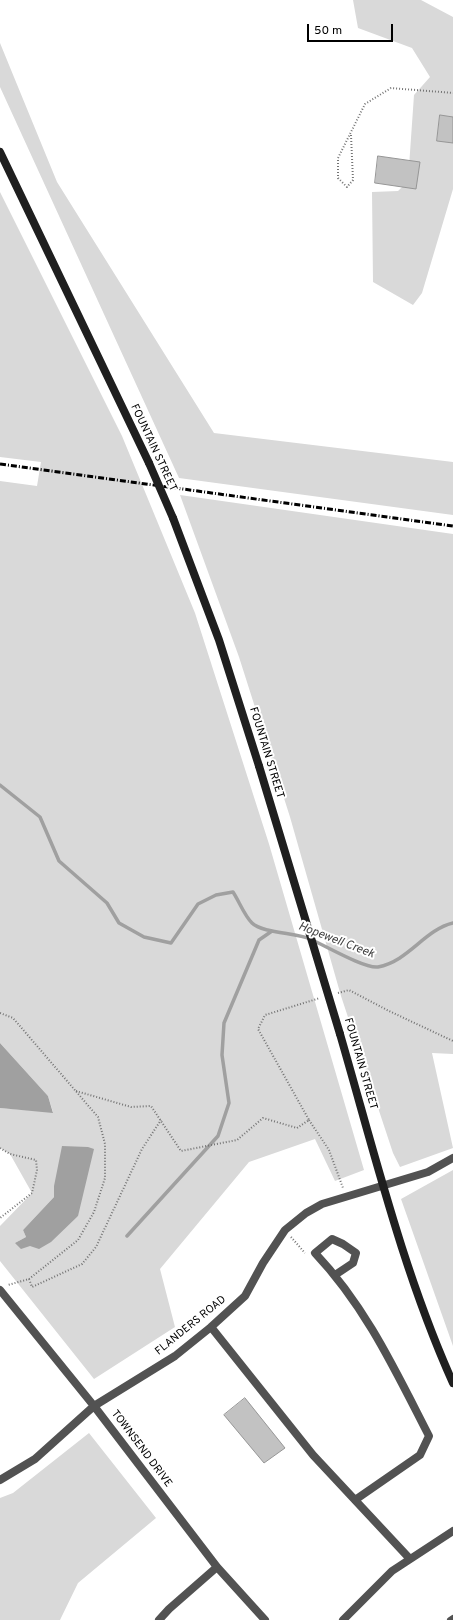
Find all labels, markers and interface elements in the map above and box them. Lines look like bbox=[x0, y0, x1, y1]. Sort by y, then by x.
scale bar bbox=[309, 16, 395, 42]
text: 50 m bbox=[314, 23, 342, 39]
street label: FOUNTAIN STREET bbox=[127, 402, 179, 494]
street label: FOUNTAIN STREET bbox=[246, 706, 286, 800]
water label: Hopewell Creek bbox=[296, 920, 376, 962]
street label: FOUNTAIN STREET bbox=[341, 1017, 379, 1111]
street label: FLANDERS ROAD bbox=[153, 1293, 229, 1359]
street label: TOWNSEND DRIVE bbox=[108, 1408, 174, 1490]

